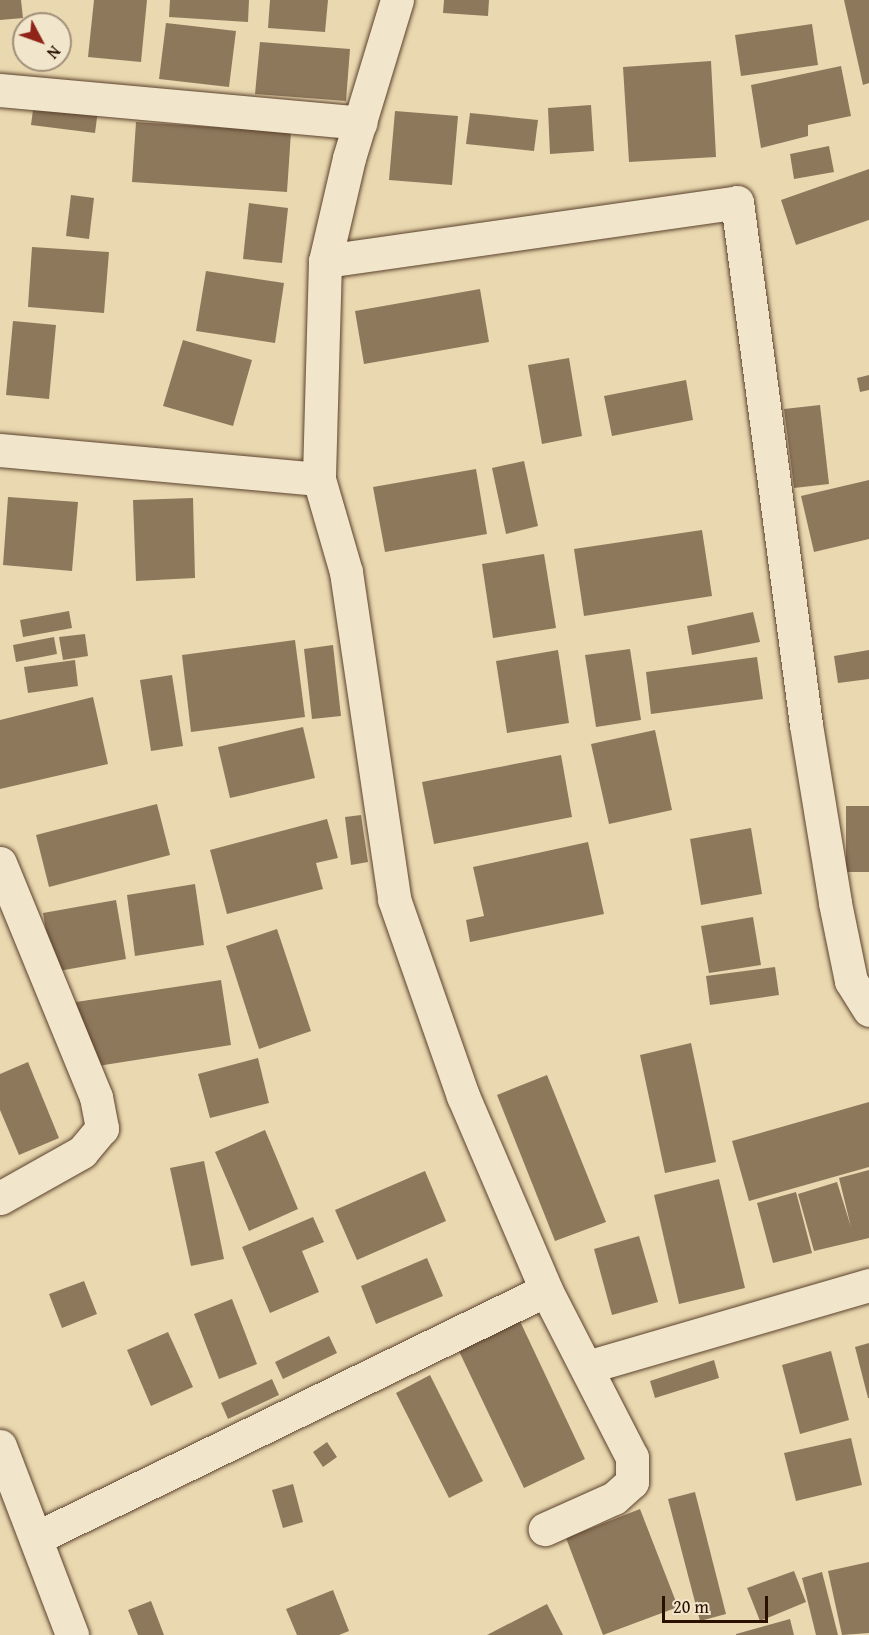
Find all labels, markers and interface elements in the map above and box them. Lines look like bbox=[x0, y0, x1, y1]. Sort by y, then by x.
north arrow bbox=[12, 12, 72, 72]
text: N bbox=[42, 41, 67, 64]
scale bar bbox=[665, 1584, 772, 1622]
text: 20 m bbox=[673, 1593, 709, 1620]

